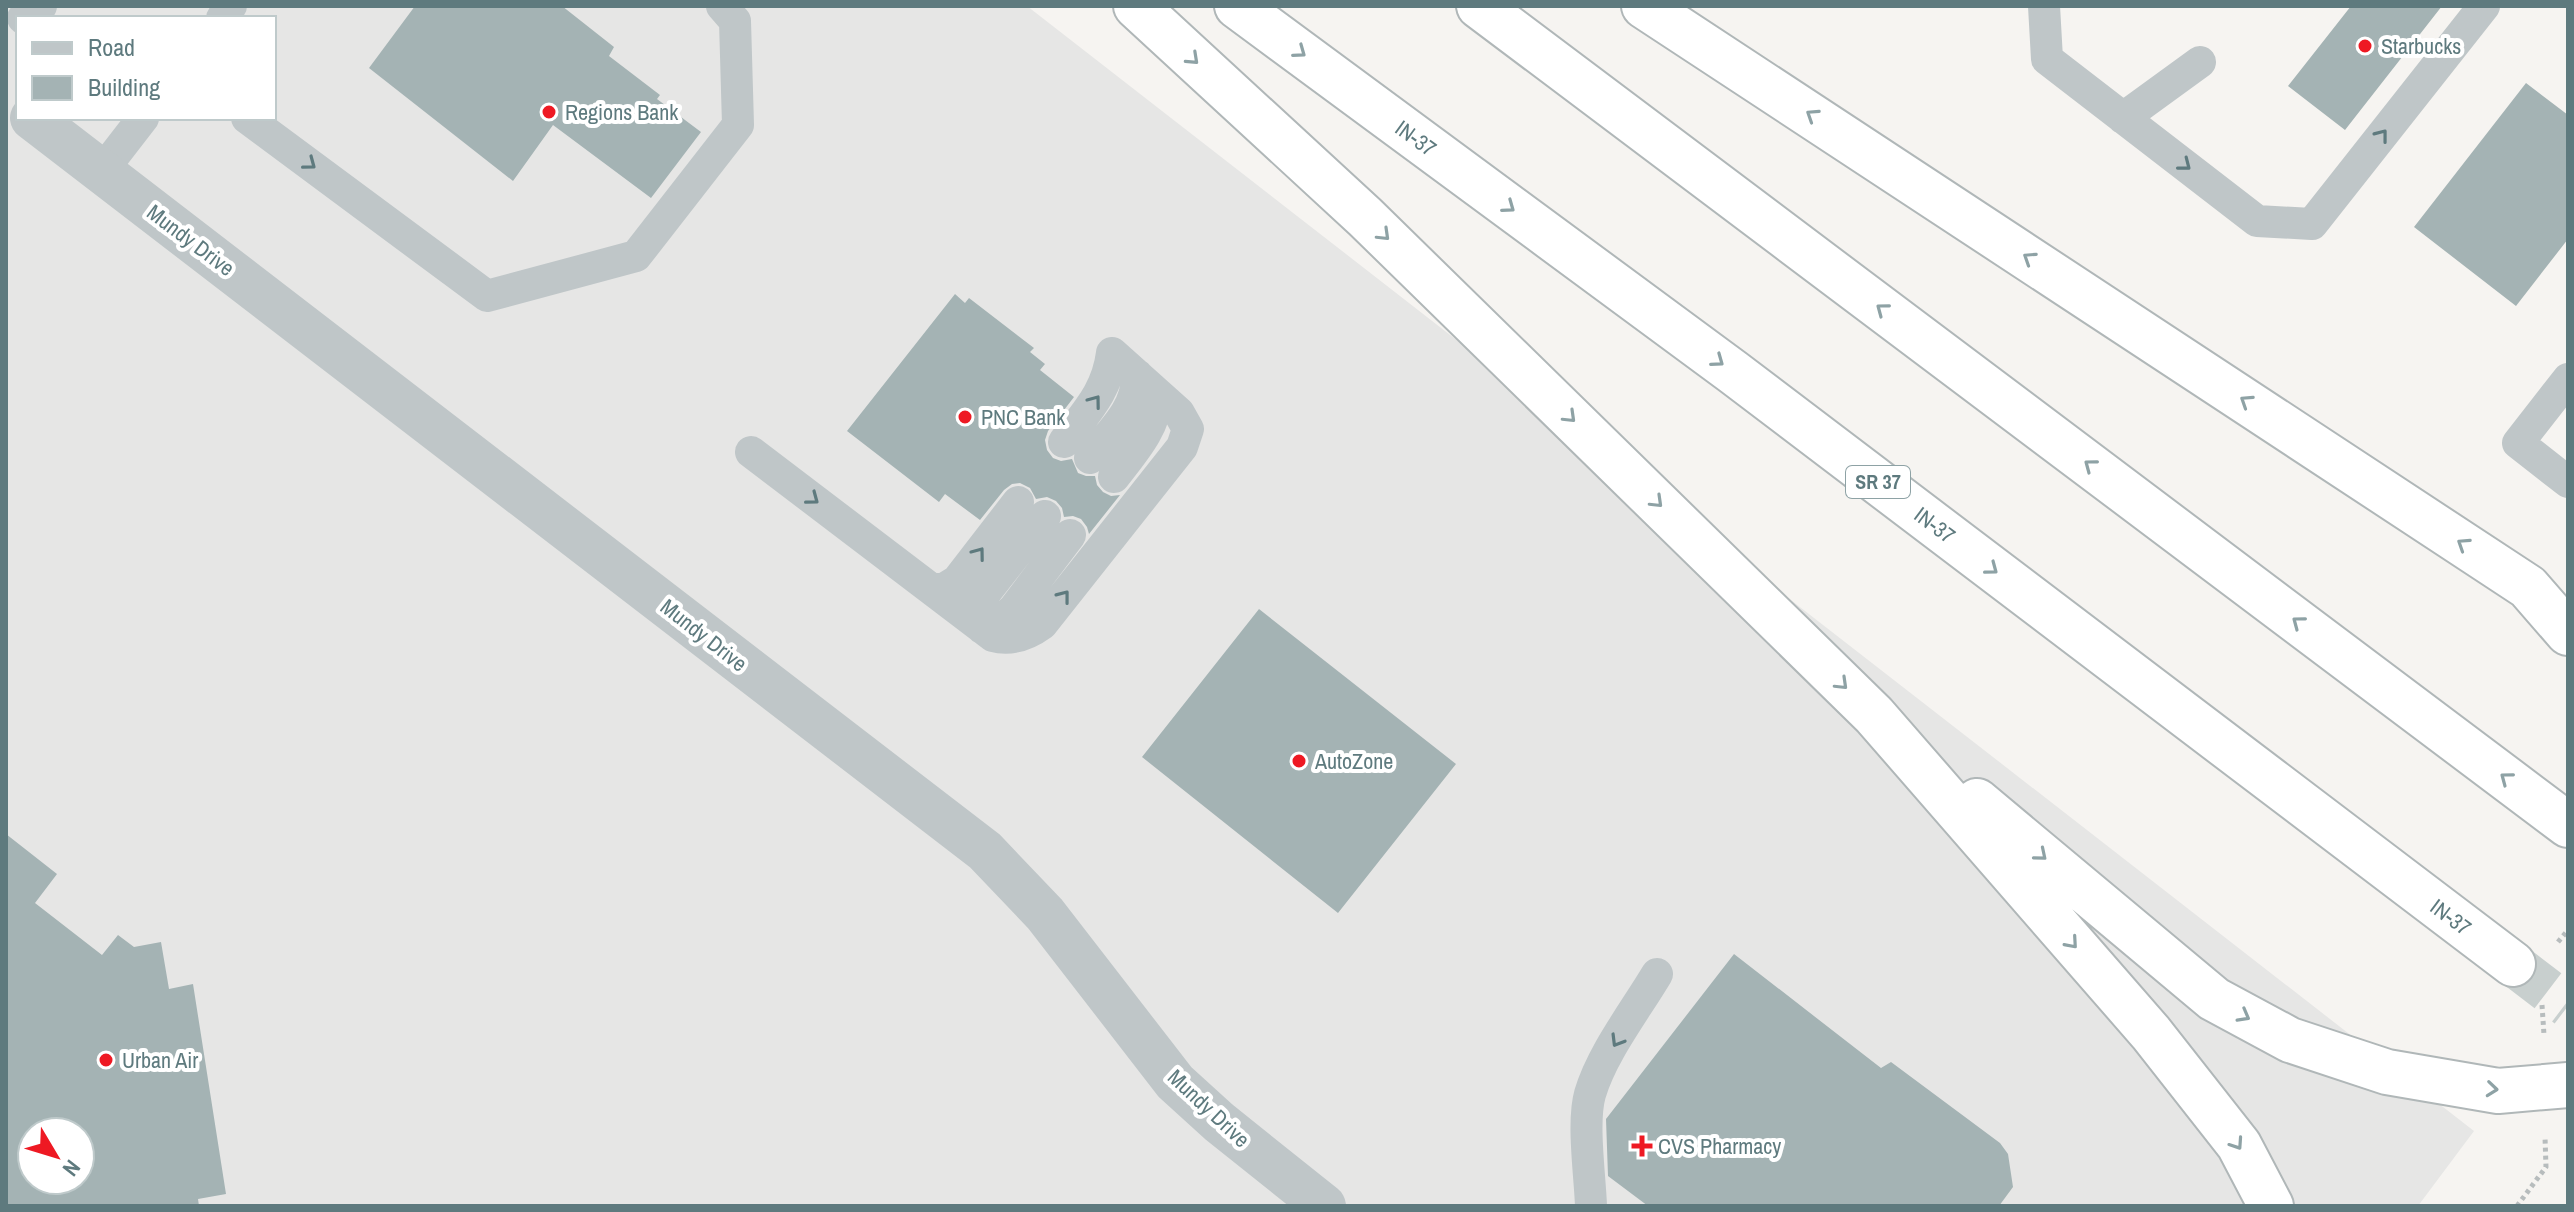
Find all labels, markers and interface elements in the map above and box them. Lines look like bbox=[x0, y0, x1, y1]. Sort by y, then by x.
legend bbox=[16, 16, 276, 120]
text: Road bbox=[88, 31, 135, 63]
place label: Starbucks bbox=[2381, 31, 2461, 61]
marker: Starbucks bbox=[2356, 37, 2374, 55]
one-way arrow bbox=[1291, 43, 1306, 57]
one-way arrow bbox=[1184, 49, 1199, 63]
text: Building bbox=[88, 71, 160, 103]
place label: Regions Bank bbox=[565, 97, 679, 127]
marker: Regions Bank bbox=[540, 103, 558, 121]
one-way arrow bbox=[1806, 109, 1821, 124]
street label: IN-37 bbox=[1389, 113, 1443, 163]
one-way arrow bbox=[2373, 129, 2387, 144]
one-way arrow bbox=[301, 155, 316, 169]
one-way arrow bbox=[2176, 156, 2191, 170]
street label: Mundy Drive bbox=[141, 197, 241, 283]
one-way arrow bbox=[1500, 197, 1515, 211]
one-way arrow bbox=[1375, 226, 1389, 241]
one-way arrow bbox=[2024, 252, 2038, 267]
one-way arrow bbox=[1876, 305, 1891, 319]
one-way arrow bbox=[1710, 351, 1724, 366]
one-way arrow bbox=[1085, 395, 1099, 410]
one-way arrow bbox=[2241, 396, 2255, 411]
place label: PNC Bank bbox=[981, 402, 1066, 432]
marker: PNC Bank bbox=[956, 408, 974, 426]
one-way arrow bbox=[1561, 408, 1575, 423]
one-way arrow bbox=[2084, 461, 2099, 475]
road number: SR 37 bbox=[1846, 466, 1910, 498]
one-way arrow bbox=[804, 490, 819, 504]
one-way arrow bbox=[1648, 493, 1662, 507]
street label: IN-37 bbox=[1908, 500, 1962, 550]
one-way arrow bbox=[2458, 539, 2472, 554]
one-way arrow bbox=[969, 547, 983, 562]
one-way arrow bbox=[1984, 559, 1998, 573]
one-way arrow bbox=[1055, 590, 1069, 605]
street label: Mundy Drive bbox=[654, 592, 754, 678]
one-way arrow bbox=[2292, 617, 2307, 631]
one-way arrow bbox=[1833, 675, 1847, 690]
place label: AutoZone bbox=[1314, 746, 1393, 776]
marker: AutoZone bbox=[1290, 752, 1308, 770]
one-way arrow bbox=[2500, 773, 2514, 787]
one-way arrow bbox=[2032, 845, 2046, 860]
street label: IN-37 bbox=[2424, 892, 2478, 942]
one-way arrow bbox=[2062, 933, 2077, 948]
one-way arrow bbox=[2236, 1006, 2251, 1021]
one-way arrow bbox=[1611, 1032, 1627, 1047]
place label: Urban Air bbox=[122, 1045, 198, 1075]
marker: Urban Air bbox=[97, 1051, 115, 1069]
street label: Mundy Drive bbox=[1161, 1062, 1257, 1154]
one-way arrow bbox=[2485, 1081, 2498, 1098]
north arrow bbox=[16, 1116, 96, 1196]
place label: CVS Pharmacy bbox=[1658, 1131, 1781, 1161]
one-way arrow bbox=[2227, 1135, 2242, 1149]
marker: CVS Pharmacy bbox=[1633, 1137, 1651, 1155]
text: N bbox=[56, 1154, 88, 1183]

